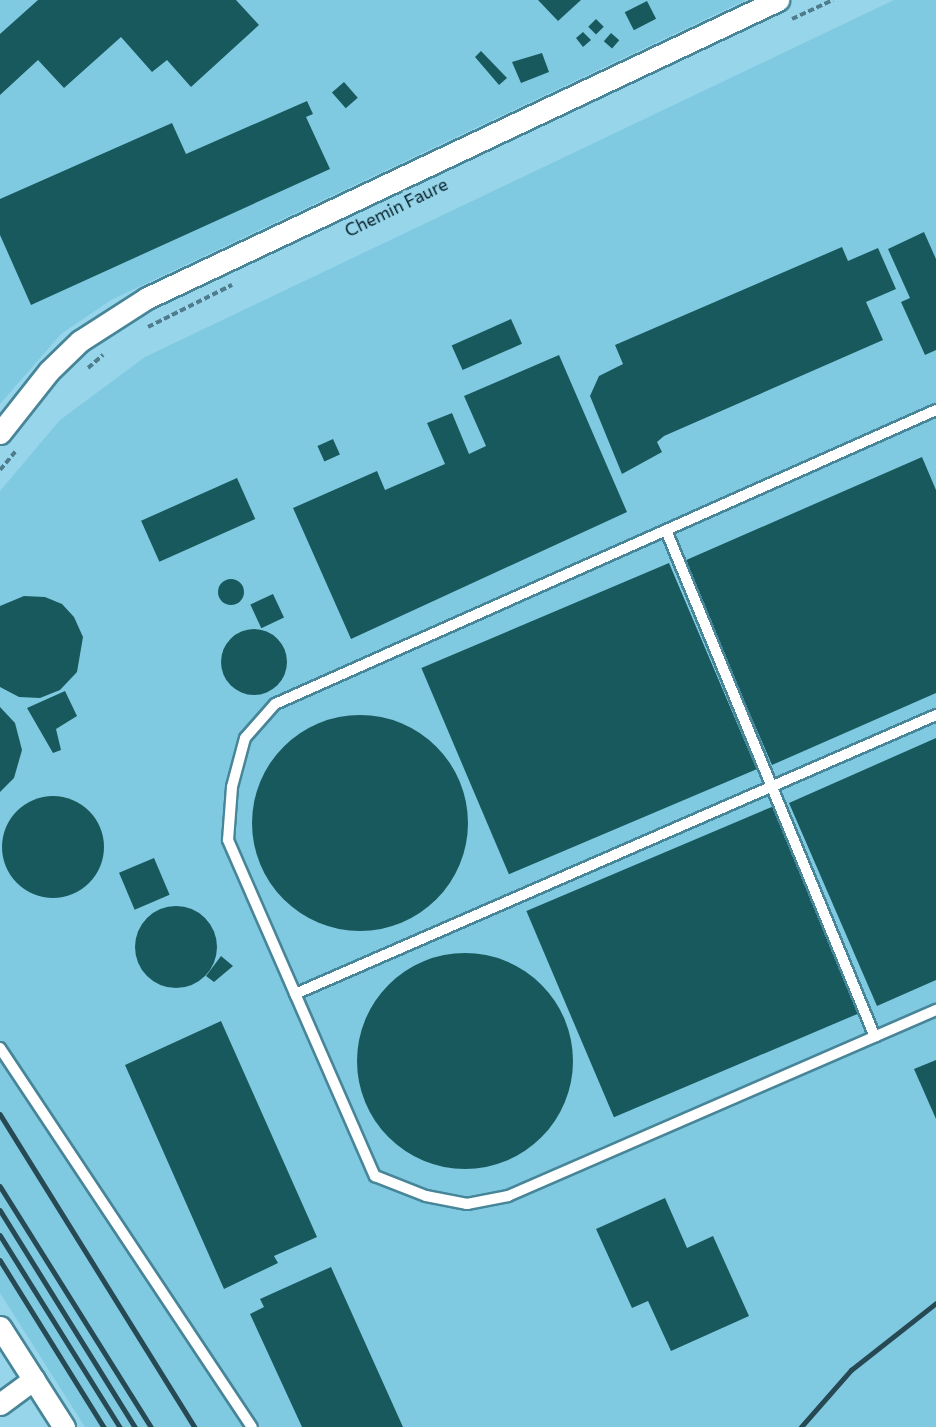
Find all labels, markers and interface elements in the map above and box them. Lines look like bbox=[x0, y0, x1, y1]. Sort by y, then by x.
street label: Chemin Faure bbox=[341, 173, 451, 241]

